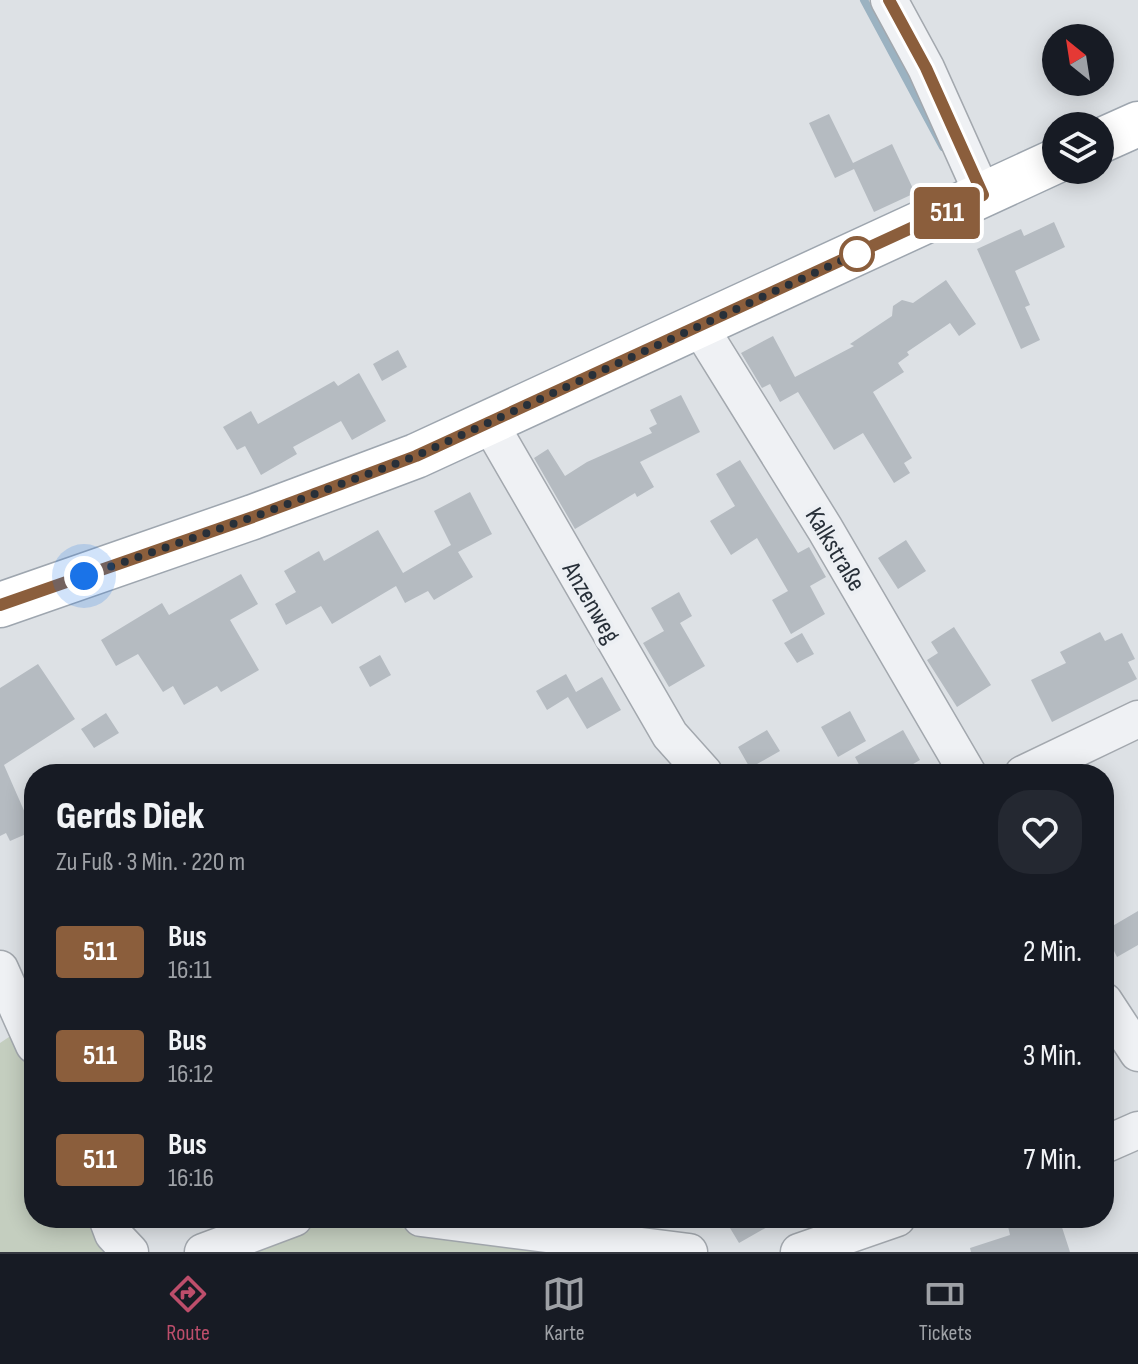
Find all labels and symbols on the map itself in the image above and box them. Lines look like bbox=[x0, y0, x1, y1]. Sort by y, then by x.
north arrow bbox=[1042, 24, 1114, 96]
line badge: 511 bbox=[901, 187, 993, 239]
unlabelled marker bbox=[840, 237, 874, 271]
street label: Kalkstraße bbox=[798, 502, 872, 597]
your location bbox=[64, 556, 104, 596]
street label: Anzenweg bbox=[555, 556, 626, 649]

